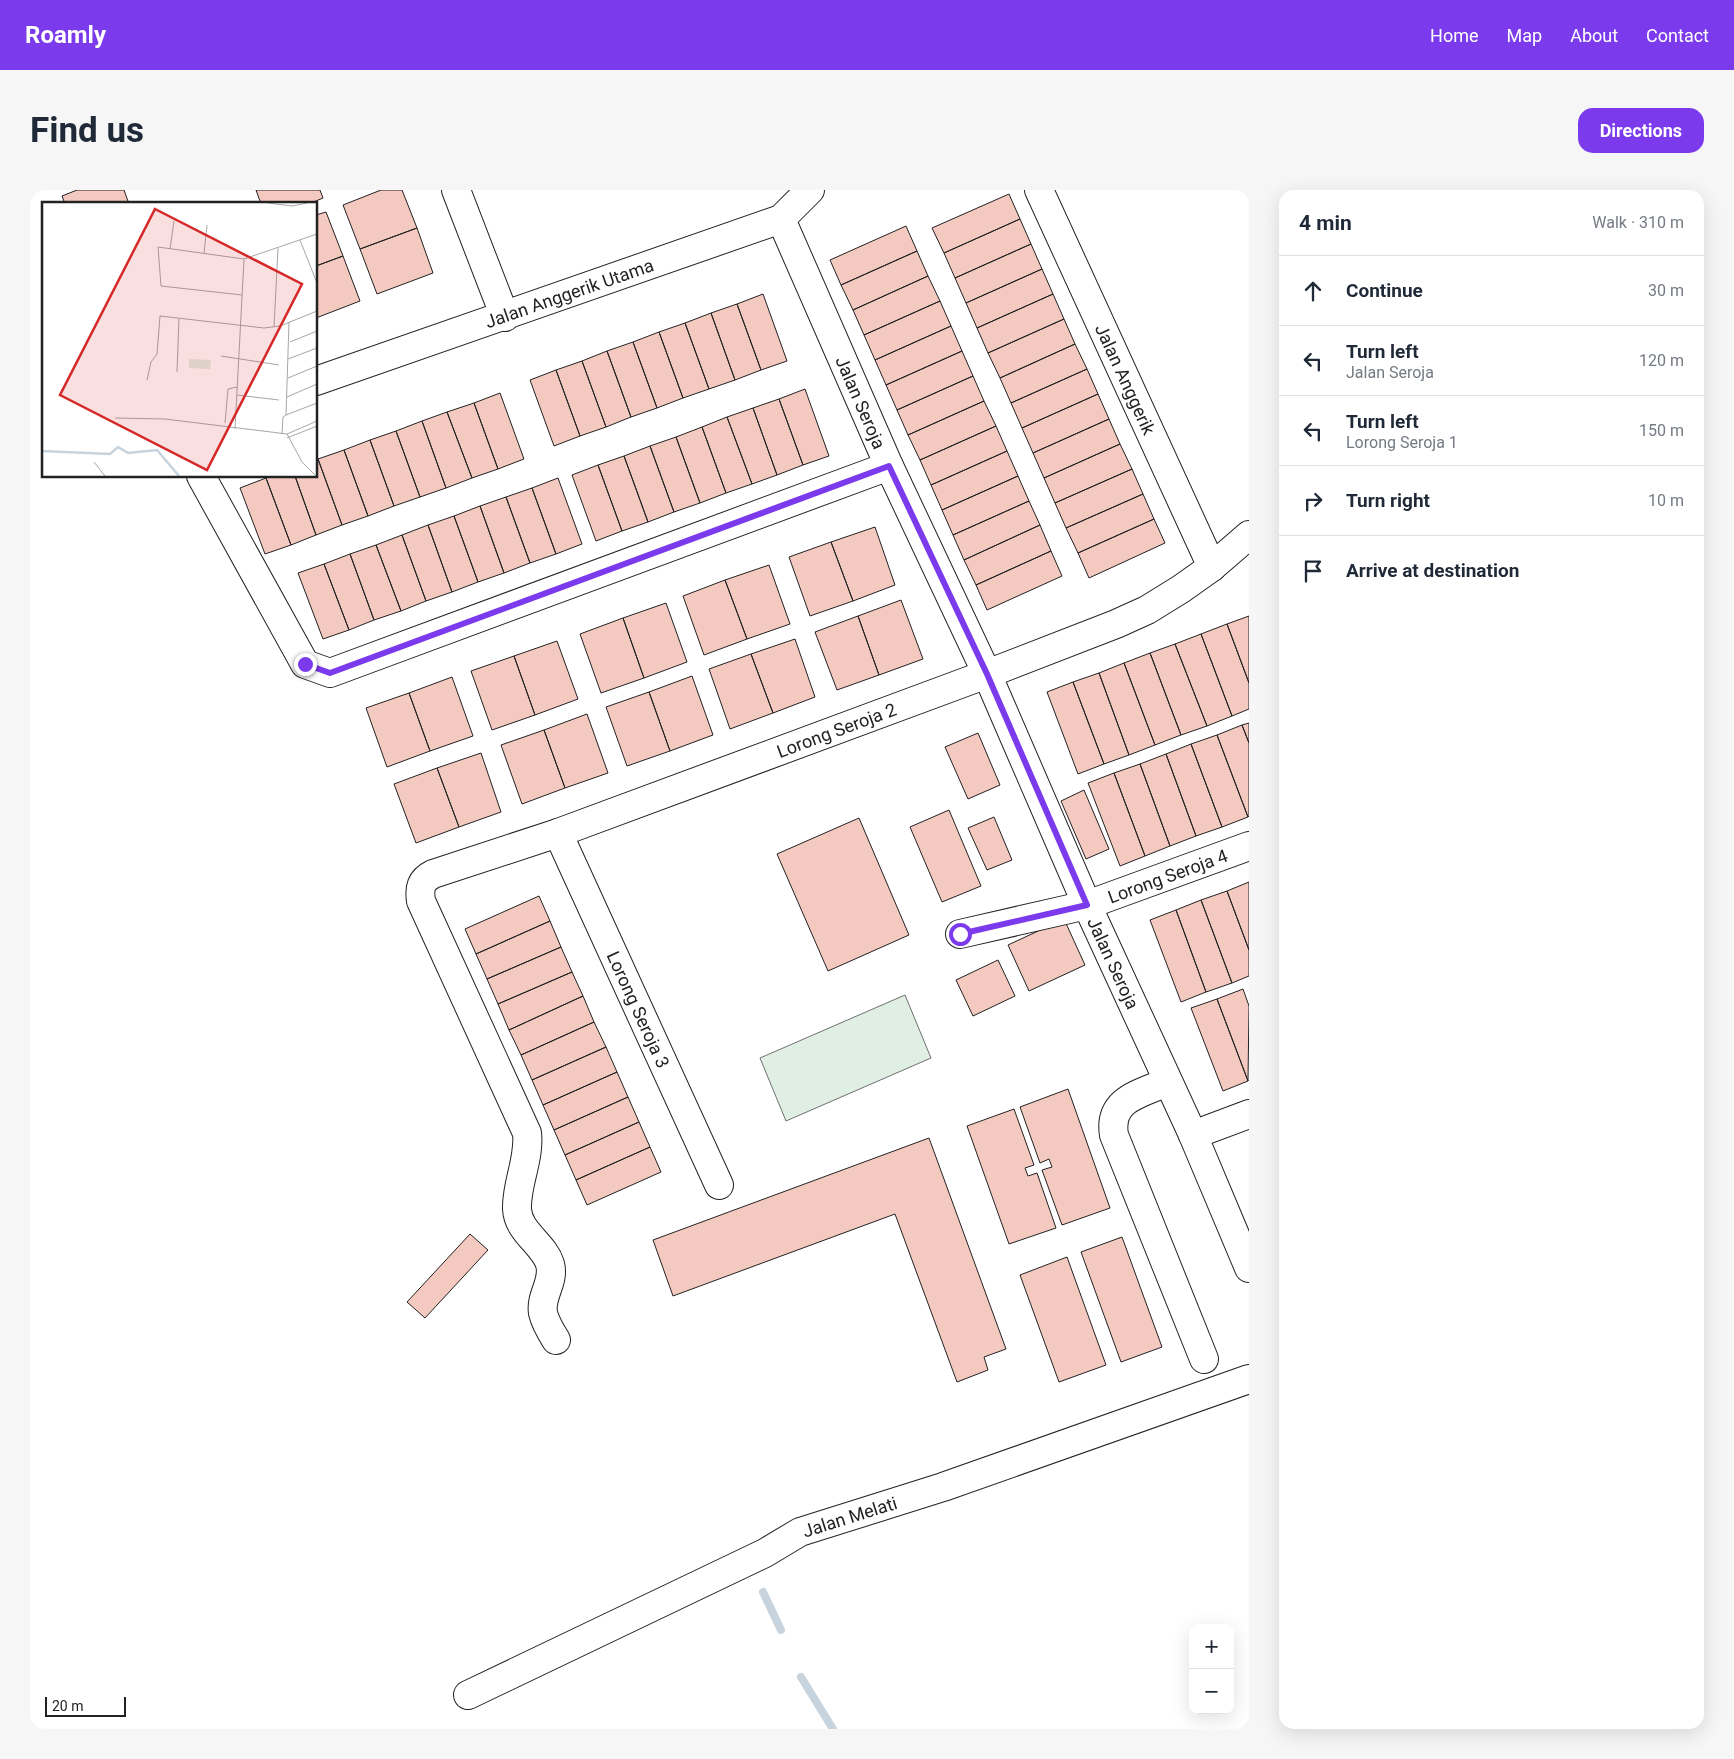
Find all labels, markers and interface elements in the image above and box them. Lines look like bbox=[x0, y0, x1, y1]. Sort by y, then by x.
text: Roamly bbox=[25, 21, 106, 49]
text: Home bbox=[1430, 25, 1479, 46]
text: Map bbox=[1507, 25, 1542, 46]
text: About bbox=[1570, 25, 1618, 46]
text: Contact bbox=[1646, 25, 1709, 46]
button: Directions bbox=[1578, 108, 1704, 153]
text: Find us bbox=[30, 110, 144, 151]
inset map bbox=[42, 202, 318, 478]
text: 4 min bbox=[1299, 211, 1352, 235]
text: Walk · 310 m bbox=[1592, 213, 1684, 232]
street label: Jalan Anggerik Utama bbox=[482, 254, 656, 332]
icon: ahead bbox=[1299, 277, 1327, 305]
text: Continue bbox=[1346, 279, 1423, 302]
text: 30 m bbox=[1648, 281, 1684, 300]
street label: Jalan Anggerik bbox=[1091, 320, 1161, 438]
text: Turn left bbox=[1346, 340, 1419, 363]
icon: left bbox=[1299, 347, 1327, 375]
text: 120 m bbox=[1639, 351, 1684, 370]
street label: Jalan Seroja bbox=[832, 353, 891, 452]
text: Jalan Seroja bbox=[1346, 363, 1434, 382]
text: Turn left bbox=[1346, 410, 1419, 433]
icon: left bbox=[1299, 417, 1327, 445]
text: 150 m bbox=[1639, 421, 1684, 440]
text: Lorong Seroja 1 bbox=[1346, 433, 1458, 452]
icon: right bbox=[1299, 487, 1327, 515]
text: Turn right bbox=[1346, 489, 1430, 512]
text: 10 m bbox=[1648, 491, 1684, 510]
icon: arrive bbox=[1299, 557, 1327, 585]
text: Arrive at destination bbox=[1346, 559, 1519, 582]
route end bbox=[294, 653, 317, 676]
street label: Lorong Seroja 2 bbox=[774, 698, 899, 762]
street label: Lorong Seroja 4 bbox=[1105, 844, 1230, 907]
street label: Jalan Seroja bbox=[1083, 914, 1144, 1012]
route start bbox=[949, 923, 972, 946]
street label: Lorong Seroja 3 bbox=[603, 948, 674, 1071]
street label: Jalan Melati bbox=[800, 1492, 900, 1541]
map controls bbox=[1189, 1624, 1234, 1714]
button: + bbox=[1189, 1624, 1234, 1669]
button: − bbox=[1189, 1669, 1234, 1714]
scale bar bbox=[45, 1694, 126, 1717]
text: 20 m bbox=[52, 1698, 84, 1714]

